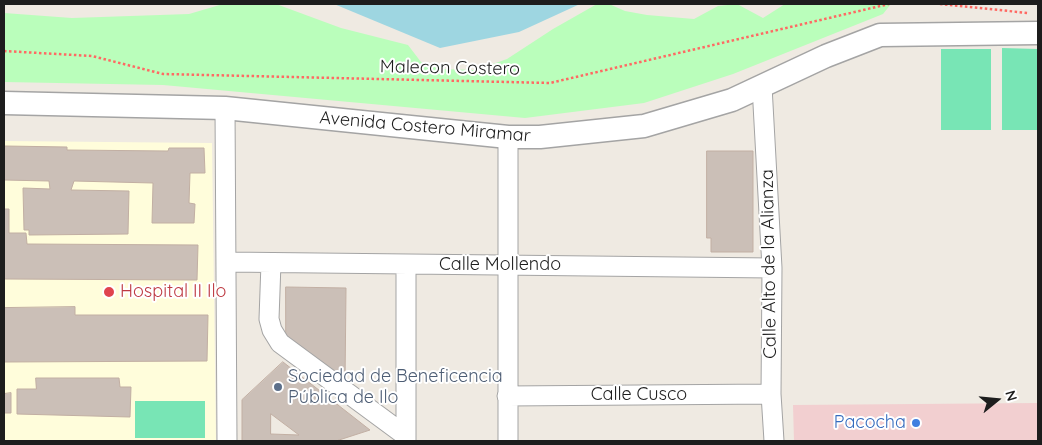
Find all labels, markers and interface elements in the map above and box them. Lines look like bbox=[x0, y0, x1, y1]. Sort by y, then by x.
street label: Malecon Costero bbox=[380, 56, 520, 80]
street label: Avenida Costero Miramar bbox=[319, 107, 531, 147]
street label: Calle Alto de la Alianza bbox=[757, 169, 781, 359]
street label: Calle Mollendo bbox=[439, 254, 561, 276]
place label: Hospital II Ilo bbox=[120, 281, 226, 303]
marker: Hospital II Ilo bbox=[102, 285, 116, 299]
place label: Sociedad de Beneficencia Pública de Ilo bbox=[288, 366, 503, 408]
north arrow bbox=[972, 375, 1022, 425]
marker: Sociedad de Beneficencia Pública de Ilo bbox=[272, 381, 284, 393]
street label: Calle Cusco bbox=[591, 384, 687, 406]
text: N bbox=[1001, 388, 1021, 403]
place label: Pacocha bbox=[834, 412, 906, 434]
marker: Pacocha bbox=[910, 417, 922, 429]

